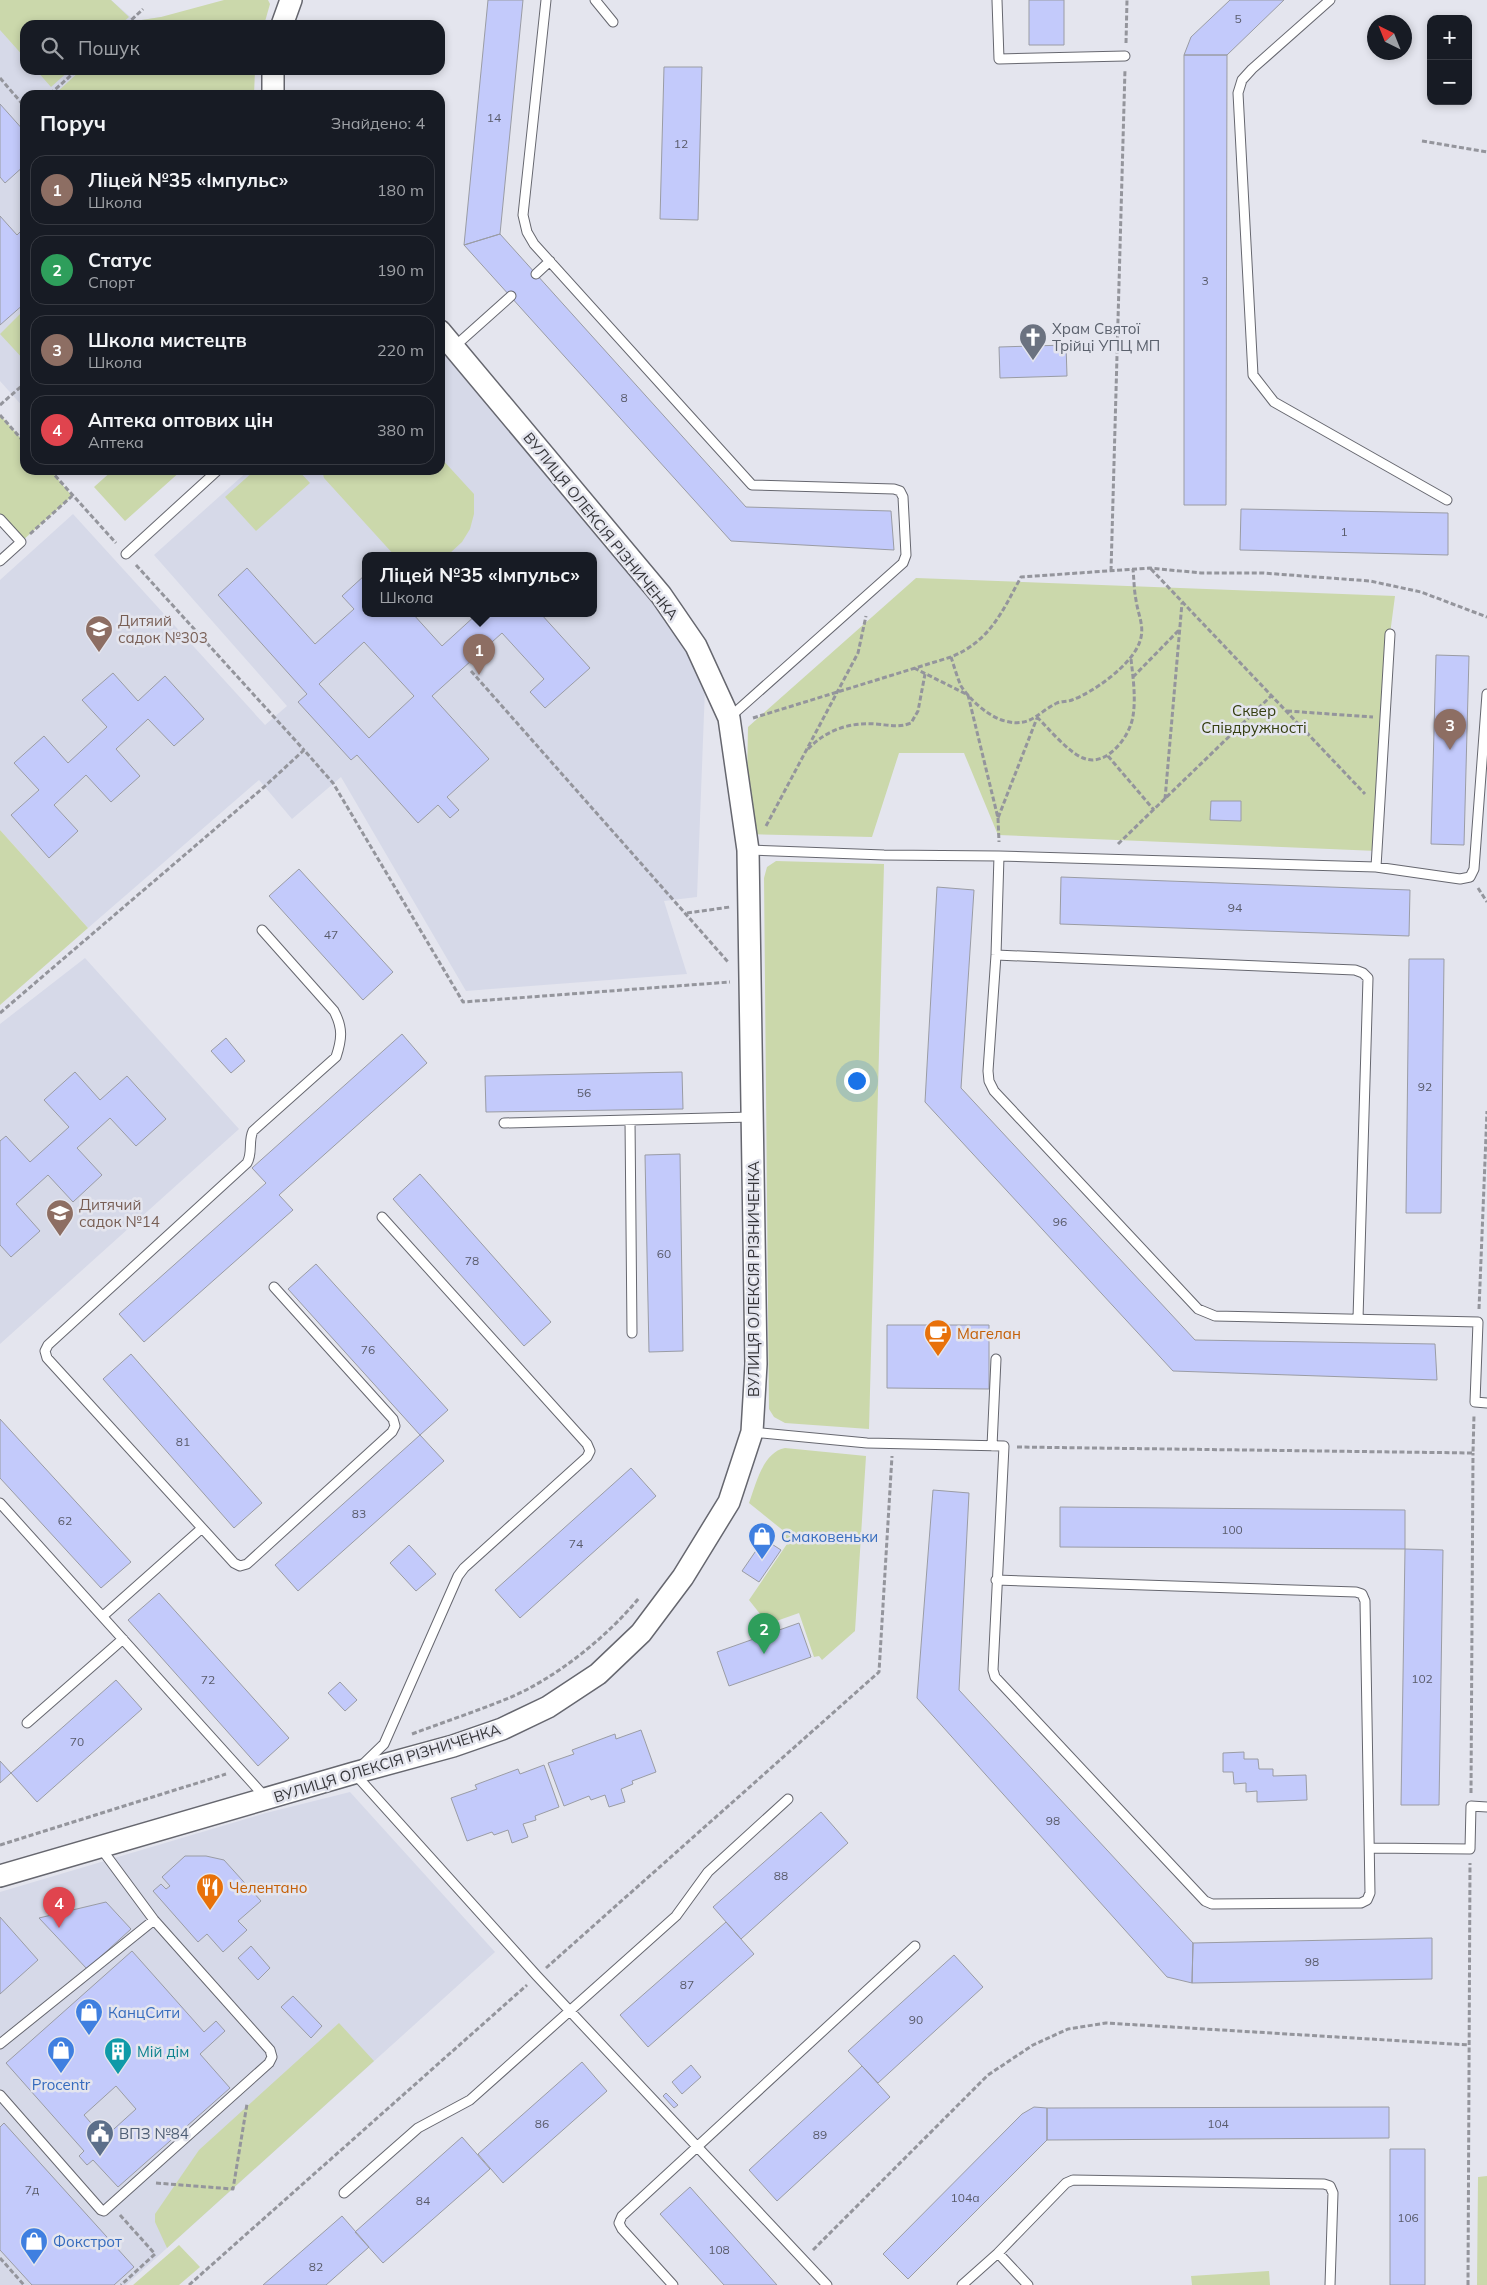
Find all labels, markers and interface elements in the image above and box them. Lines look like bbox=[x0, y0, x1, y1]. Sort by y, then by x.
house number: 5 bbox=[1234, 11, 1242, 26]
north arrow bbox=[1367, 15, 1412, 60]
map controls bbox=[1427, 15, 1472, 105]
button: + bbox=[1427, 15, 1472, 60]
search box bbox=[20, 20, 445, 75]
icon: search bbox=[38, 34, 66, 62]
text: Пошук bbox=[78, 36, 140, 60]
button: − bbox=[1427, 60, 1472, 105]
text: Поруч bbox=[40, 110, 106, 136]
house number: 14 bbox=[487, 110, 501, 125]
text: Знайдено: 4 bbox=[331, 113, 425, 133]
house number: 12 bbox=[674, 136, 688, 151]
text: Ліцей №35 «Імпульс» bbox=[88, 168, 288, 192]
text: 1 bbox=[52, 180, 62, 200]
text: 180 m bbox=[377, 180, 424, 200]
text: Школа bbox=[88, 192, 142, 212]
text: Статус bbox=[88, 248, 152, 272]
text: 2 bbox=[52, 260, 62, 280]
text: 190 m bbox=[377, 260, 424, 280]
text: Спорт bbox=[88, 272, 135, 292]
house number: 3 bbox=[1201, 273, 1209, 288]
place label: Храм Святої Трійці УПЦ МП bbox=[1052, 319, 1160, 355]
church icon: Храм Святої Трійці УПЦ МП bbox=[1018, 322, 1048, 361]
text: Школа мистецтв bbox=[88, 328, 247, 352]
text: 3 bbox=[52, 340, 62, 360]
text: 220 m bbox=[377, 340, 424, 360]
text: Школа bbox=[88, 352, 142, 372]
house number: 8 bbox=[620, 390, 628, 405]
text: Аптека оптових цін bbox=[88, 408, 273, 432]
text: 4 bbox=[52, 420, 62, 440]
text: 380 m bbox=[377, 420, 424, 440]
street label: ВУЛИЦЯ ОЛЕКСІЯ РІЗНИЧЕНКА bbox=[519, 428, 683, 624]
text: Аптека bbox=[88, 432, 144, 452]
house number: 1 bbox=[1340, 524, 1348, 539]
popup bbox=[362, 552, 597, 617]
text: Ліцей №35 «Імпульс» bbox=[379, 563, 580, 587]
text: Школа bbox=[379, 587, 434, 607]
place label: Дитяий садок №303 bbox=[118, 611, 208, 647]
school or university icon: Дитяий садок №303 bbox=[84, 614, 114, 653]
pin: 1 bbox=[463, 634, 495, 675]
park label: Сквер Співдружності bbox=[1201, 701, 1307, 737]
pin: 3 bbox=[1434, 709, 1466, 750]
house number: 94 bbox=[1228, 900, 1242, 915]
house number: 47 bbox=[324, 927, 338, 942]
your location bbox=[844, 1068, 870, 1094]
house number: 92 bbox=[1418, 1079, 1432, 1094]
house number: 56 bbox=[577, 1085, 591, 1100]
street label: ВУЛИЦЯ ОЛЕКСІЯ РІЗНИЧЕНКА bbox=[744, 1161, 763, 1397]
place label: Дитячий садок №14 bbox=[79, 1195, 160, 1231]
school or university icon: Дитячий садок №14 bbox=[45, 1198, 75, 1237]
house number: 96 bbox=[1053, 1214, 1067, 1229]
house number: 60 bbox=[657, 1246, 671, 1261]
house number: 78 bbox=[465, 1253, 479, 1268]
cafe icon: Магелан bbox=[923, 1318, 953, 1357]
place label: Магелан bbox=[957, 1324, 1021, 1343]
house number: 76 bbox=[361, 1342, 375, 1357]
house number: 81 bbox=[176, 1434, 190, 1449]
house number: 83 bbox=[352, 1506, 366, 1521]
house number: 62 bbox=[58, 1513, 72, 1528]
shop icon: Смаковеньки bbox=[747, 1521, 777, 1560]
house number: 100 bbox=[1221, 1522, 1243, 1537]
place label: Смаковеньки bbox=[781, 1527, 878, 1546]
house number: 74 bbox=[569, 1536, 583, 1551]
pin: 2 bbox=[748, 1613, 780, 1654]
house number: 102 bbox=[1411, 1671, 1433, 1686]
house number: 72 bbox=[201, 1672, 215, 1687]
street label: ВУЛИЦЯ ОЛЕКСІЯ РІЗНИЧЕНКА bbox=[271, 1719, 503, 1807]
house number: 70 bbox=[70, 1734, 84, 1749]
house number: 98 bbox=[1046, 1813, 1060, 1828]
house number: 88 bbox=[774, 1868, 788, 1883]
restaurant icon: Челентано bbox=[195, 1872, 225, 1911]
place label: Челентано bbox=[229, 1878, 307, 1897]
pin: 4 bbox=[43, 1887, 75, 1928]
house number: 98 bbox=[1305, 1954, 1319, 1969]
house number: 87 bbox=[680, 1977, 694, 1992]
shop icon: КанцСити bbox=[74, 1997, 104, 2036]
place label: КанцСити bbox=[108, 2003, 180, 2022]
house number: 90 bbox=[909, 2012, 923, 2027]
shop icon: Procentr bbox=[46, 2035, 76, 2074]
building icon: Мій дім bbox=[103, 2036, 133, 2075]
place label: Мій дім bbox=[137, 2042, 189, 2061]
place label: Procentr bbox=[32, 2075, 91, 2094]
house number: 86 bbox=[535, 2116, 549, 2131]
house number: 104 bbox=[1207, 2116, 1229, 2131]
public building icon: ВПЗ №84 bbox=[85, 2118, 115, 2157]
place label: ВПЗ №84 bbox=[119, 2124, 189, 2143]
house number: 89 bbox=[813, 2127, 827, 2142]
house number: 7д bbox=[25, 2182, 39, 2197]
house number: 104а bbox=[951, 2190, 979, 2205]
house number: 84 bbox=[416, 2193, 430, 2208]
house number: 106 bbox=[1397, 2210, 1419, 2225]
shop icon: Фокстрот bbox=[19, 2226, 49, 2265]
place label: Фокстрот bbox=[53, 2232, 122, 2251]
house number: 108 bbox=[708, 2242, 730, 2257]
house number: 82 bbox=[309, 2259, 323, 2274]

